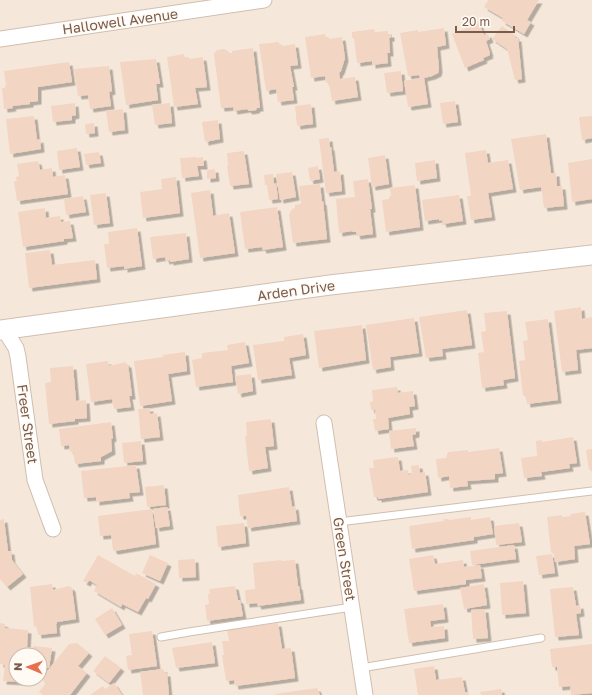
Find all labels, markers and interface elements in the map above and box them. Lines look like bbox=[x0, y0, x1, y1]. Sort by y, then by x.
street label: Hallowell Avenue bbox=[61, 4, 179, 38]
scale bar bbox=[456, 8, 514, 34]
text: 20 m bbox=[462, 14, 490, 29]
street label: Arden Drive bbox=[256, 276, 336, 304]
street label: Freer Street bbox=[14, 383, 42, 465]
street label: Green Street bbox=[330, 516, 360, 602]
north arrow bbox=[8, 647, 48, 687]
text: N bbox=[11, 662, 24, 671]

